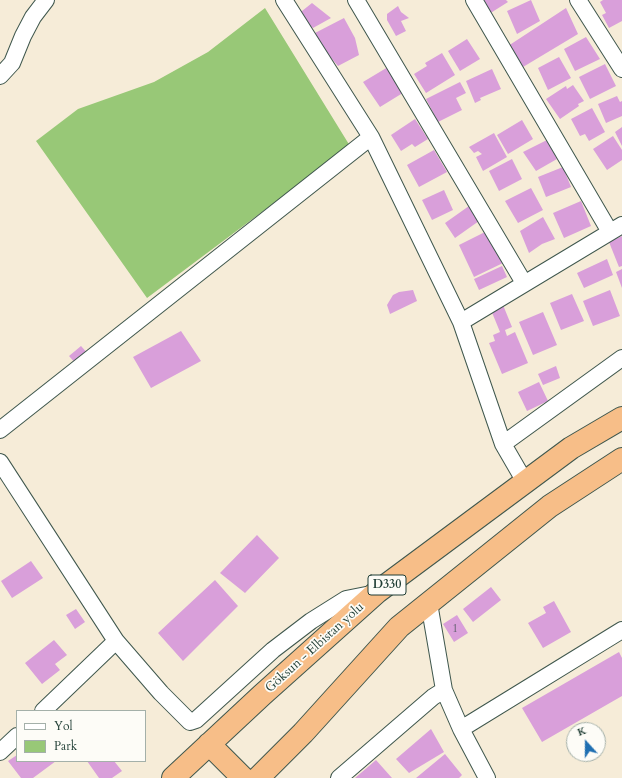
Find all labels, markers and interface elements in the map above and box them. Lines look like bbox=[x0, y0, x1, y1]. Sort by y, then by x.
road number: D330 bbox=[368, 575, 406, 595]
street label: Göksun - Elbistan yolu bbox=[263, 600, 367, 696]
house number: 1 bbox=[452, 622, 458, 636]
legend bbox=[16, 710, 146, 762]
text: Yol bbox=[54, 718, 73, 734]
north arrow bbox=[566, 722, 606, 762]
text: K bbox=[575, 723, 589, 740]
text: Park bbox=[54, 738, 77, 754]

